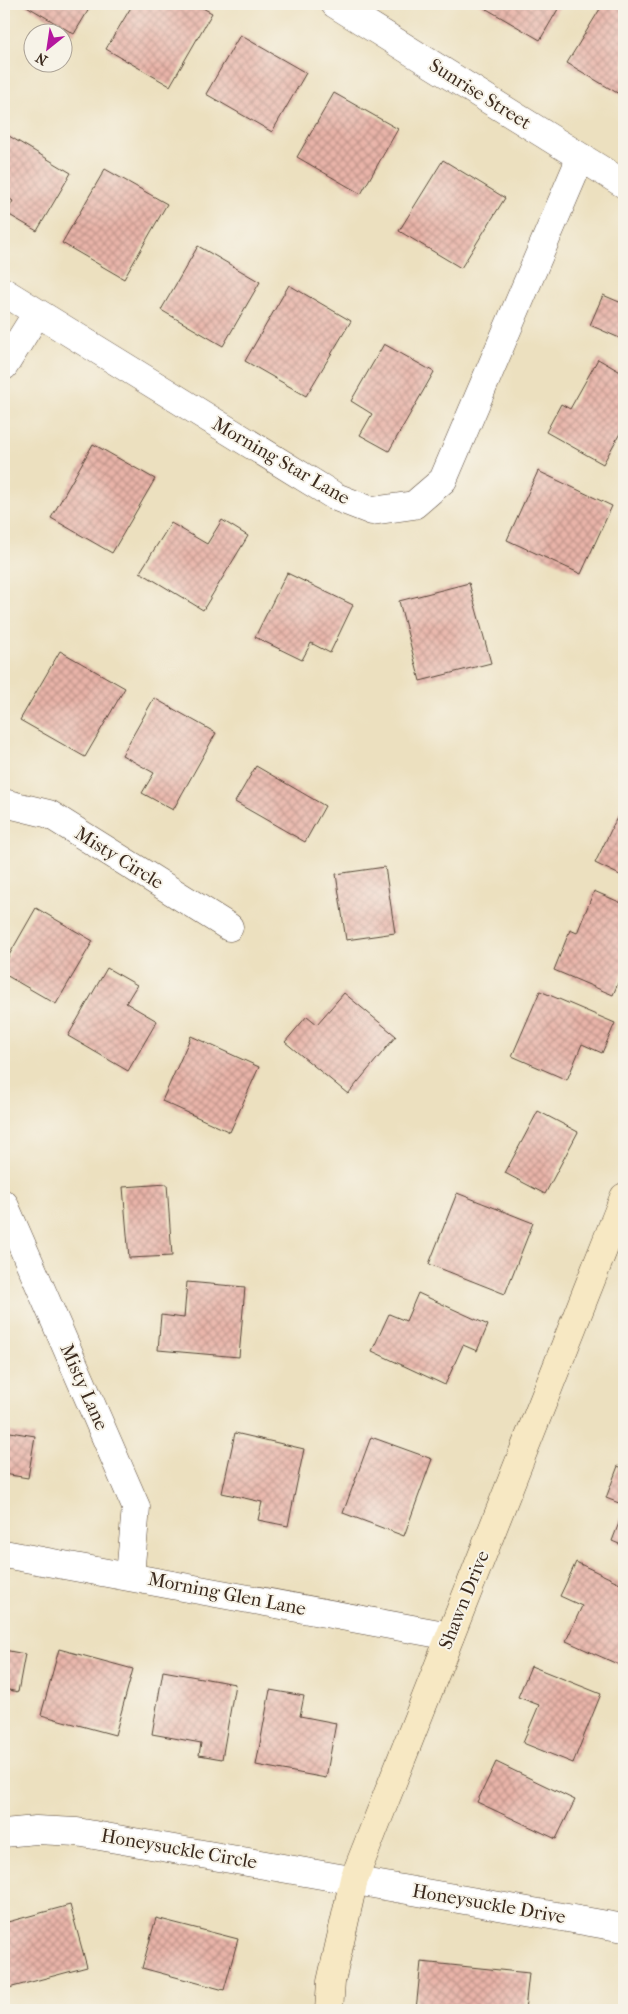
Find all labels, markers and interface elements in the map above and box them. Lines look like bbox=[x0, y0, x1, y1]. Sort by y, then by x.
north arrow bbox=[22, 22, 72, 72]
text: N bbox=[33, 49, 51, 69]
street label: Sunrise Street bbox=[425, 54, 535, 134]
street label: Morning Star Lane bbox=[208, 413, 354, 509]
street label: Misty Circle bbox=[71, 822, 167, 894]
street label: Misty Lane bbox=[55, 1341, 113, 1433]
street label: Shawn Drive bbox=[434, 1547, 494, 1653]
street label: Morning Glen Lane bbox=[146, 1568, 308, 1620]
street label: Honeysuckle Circle bbox=[99, 1824, 259, 1874]
street label: Honeysuckle Drive bbox=[411, 1880, 567, 1928]

